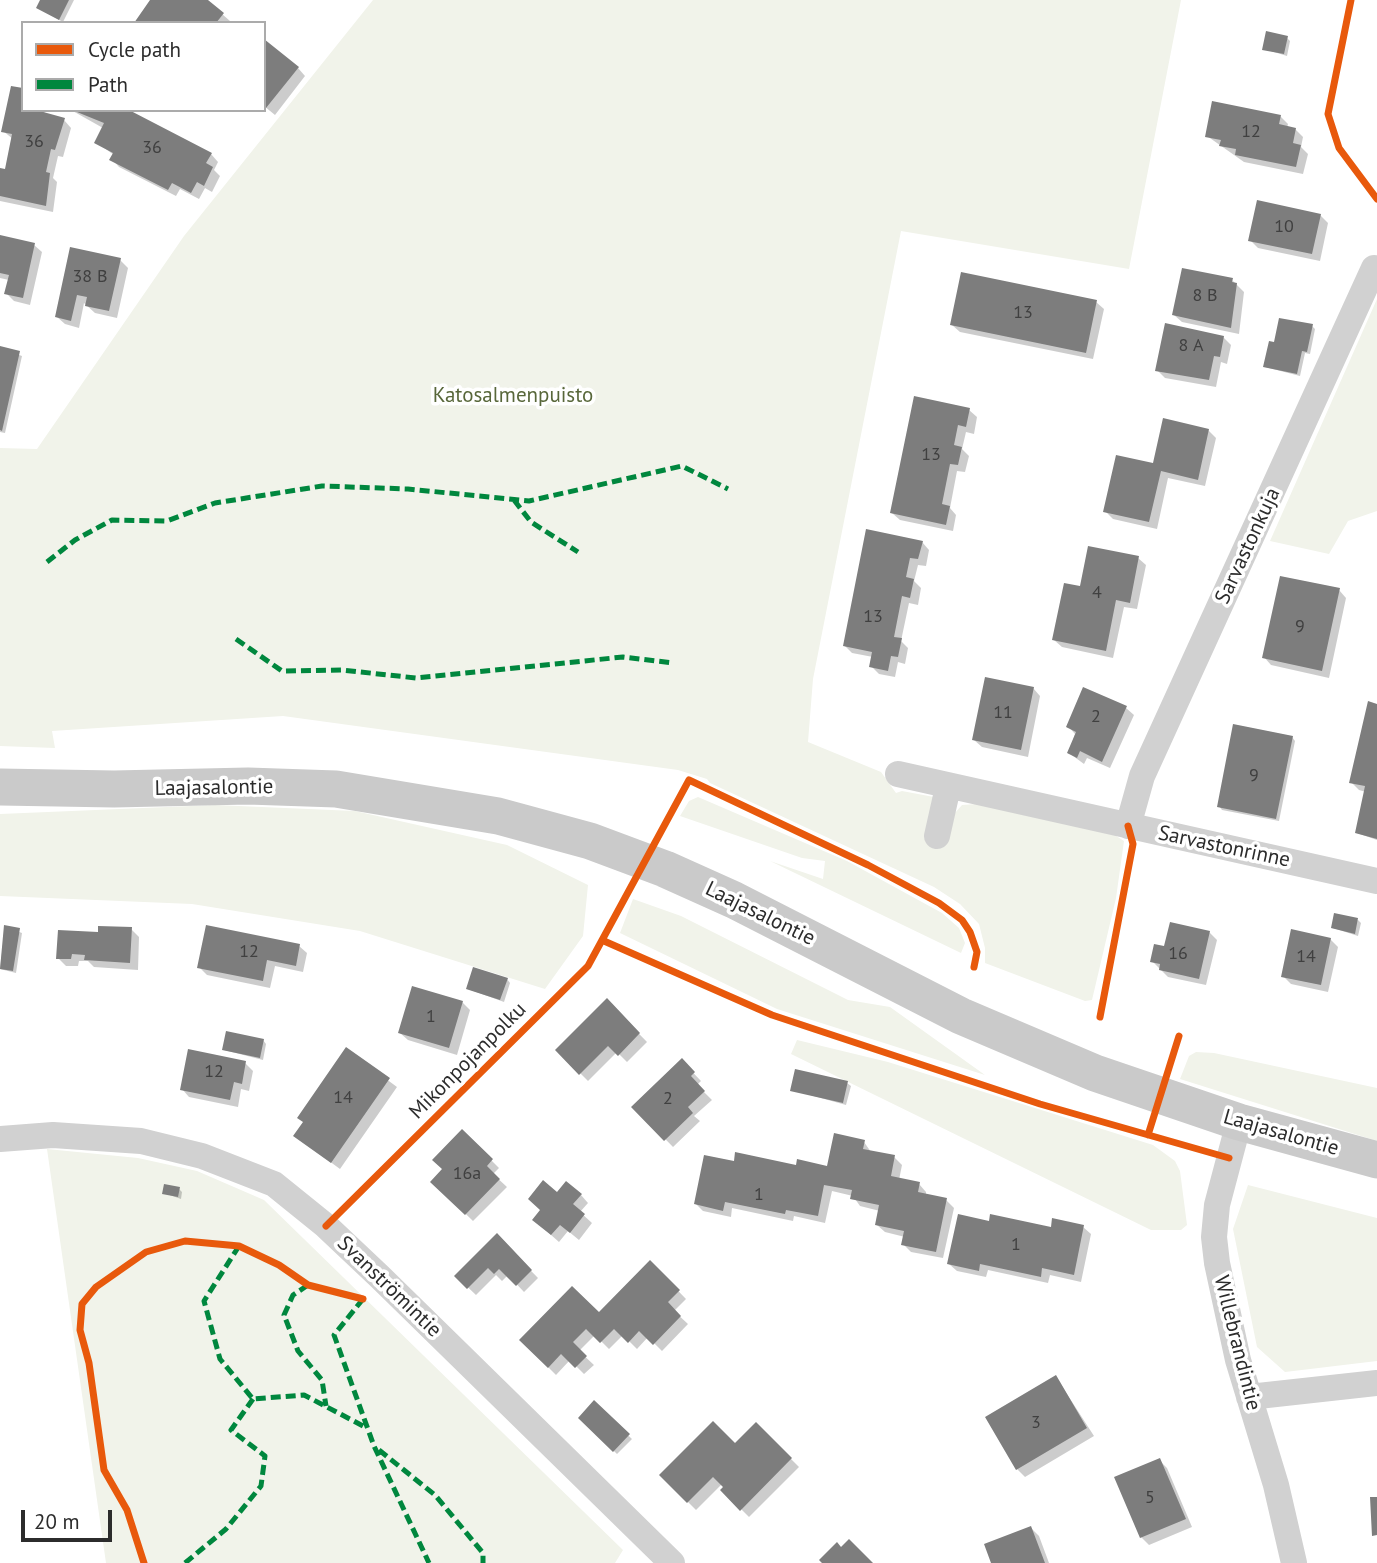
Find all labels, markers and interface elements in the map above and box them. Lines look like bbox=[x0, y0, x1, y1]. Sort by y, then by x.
legend bbox=[21, 21, 266, 112]
text: Cycle path bbox=[88, 36, 181, 63]
text: Path bbox=[88, 71, 128, 98]
house number: 12 bbox=[1241, 121, 1261, 143]
house number: 36 bbox=[24, 131, 44, 153]
house number: 36 bbox=[142, 137, 162, 159]
house number: 10 bbox=[1274, 216, 1294, 238]
house number: 38 B bbox=[73, 266, 107, 288]
house number: 8 B bbox=[1192, 285, 1218, 307]
house number: 13 bbox=[1013, 302, 1033, 324]
house number: 8 A bbox=[1178, 335, 1204, 357]
park label: Katosalmenpuisto bbox=[433, 383, 593, 409]
house number: 13 bbox=[921, 444, 941, 466]
street label: Sarvastonkuja bbox=[1210, 484, 1286, 608]
house number: 4 bbox=[1092, 582, 1102, 604]
house number: 13 bbox=[863, 606, 883, 628]
house number: 9 bbox=[1295, 616, 1305, 638]
house number: 11 bbox=[993, 702, 1013, 724]
house number: 2 bbox=[1091, 706, 1101, 728]
house number: 9 bbox=[1249, 765, 1259, 787]
street label: Laajasalontie bbox=[154, 774, 274, 802]
street label: Sarvastonrinne bbox=[1156, 821, 1292, 873]
street label: Laajasalontie bbox=[701, 877, 819, 951]
house number: 12 bbox=[239, 941, 259, 963]
house number: 16 bbox=[1168, 943, 1188, 965]
house number: 14 bbox=[1296, 946, 1316, 968]
street label: Mikonpojanpolku bbox=[404, 997, 532, 1125]
house number: 1 bbox=[426, 1006, 436, 1028]
house number: 12 bbox=[204, 1061, 224, 1083]
house number: 14 bbox=[333, 1087, 353, 1109]
house number: 2 bbox=[663, 1088, 673, 1110]
street label: Laajasalontie bbox=[1220, 1105, 1342, 1161]
house number: 16a bbox=[453, 1163, 481, 1185]
house number: 1 bbox=[754, 1184, 764, 1206]
street label: Svanströmintie bbox=[332, 1231, 446, 1343]
house number: 1 bbox=[1011, 1234, 1021, 1256]
street label: Willebrandintie bbox=[1208, 1273, 1266, 1413]
house number: 3 bbox=[1031, 1412, 1041, 1434]
house number: 5 bbox=[1145, 1487, 1155, 1509]
scale bar bbox=[24, 1496, 116, 1540]
text: 20 m bbox=[34, 1508, 80, 1535]

